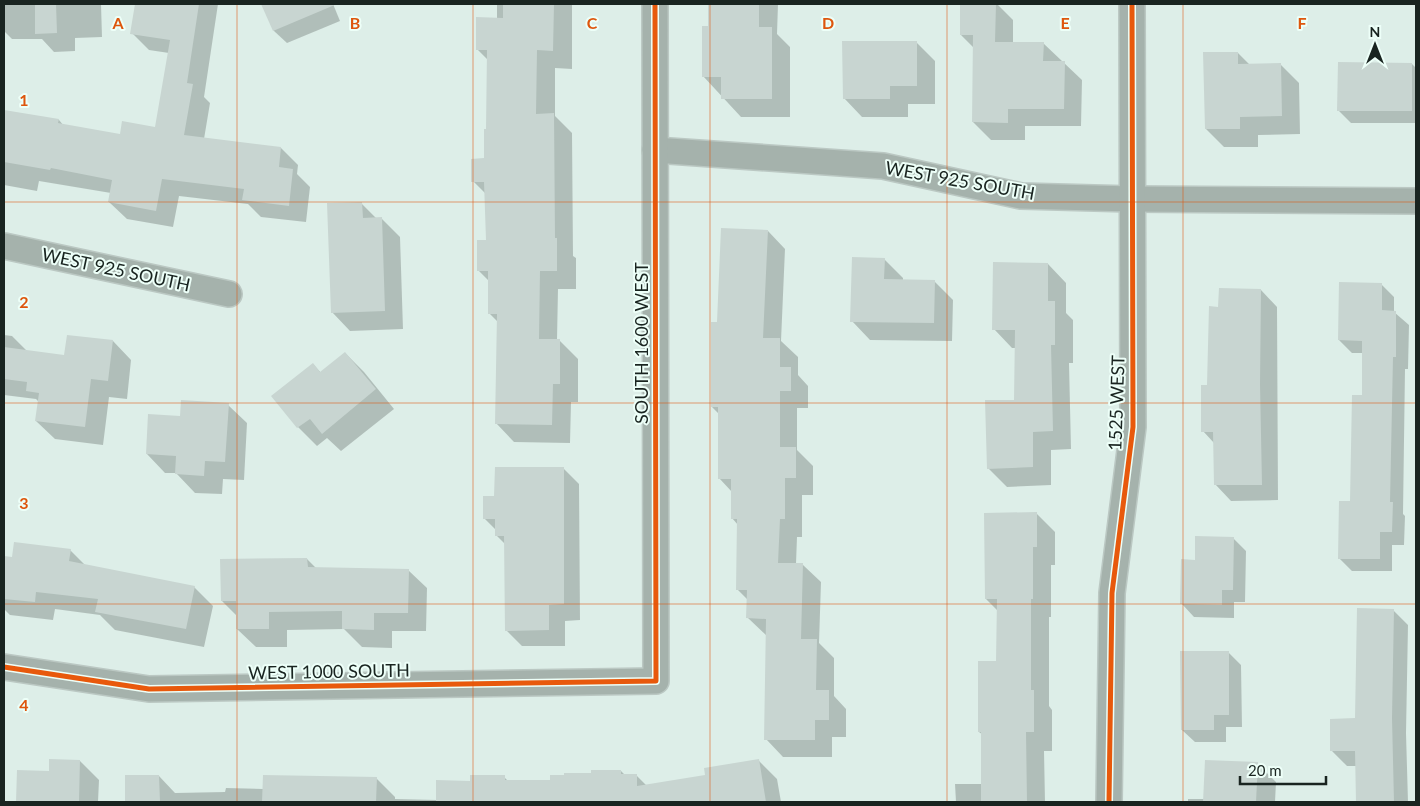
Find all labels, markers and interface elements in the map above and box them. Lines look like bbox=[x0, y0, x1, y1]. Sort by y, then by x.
text: A bbox=[111, 13, 124, 32]
text: B bbox=[350, 13, 360, 32]
text: C bbox=[587, 13, 598, 32]
text: D bbox=[822, 13, 834, 32]
text: E bbox=[1060, 13, 1070, 32]
text: F bbox=[1297, 13, 1307, 32]
north arrow bbox=[1350, 20, 1400, 70]
text: N bbox=[1370, 23, 1380, 40]
text: 1 bbox=[19, 90, 29, 109]
street label: WEST 925 SOUTH bbox=[884, 156, 1037, 204]
street label: WEST 925 SOUTH bbox=[40, 243, 192, 296]
street label: SOUTH 1600 WEST bbox=[630, 262, 652, 424]
text: 2 bbox=[19, 292, 29, 311]
street label: 1525 WEST bbox=[1103, 354, 1129, 451]
text: 3 bbox=[19, 493, 29, 512]
street label: WEST 1000 SOUTH bbox=[248, 659, 410, 683]
text: 4 bbox=[19, 695, 29, 714]
scale bar bbox=[1240, 754, 1326, 786]
text: 20 m bbox=[1248, 761, 1282, 779]

